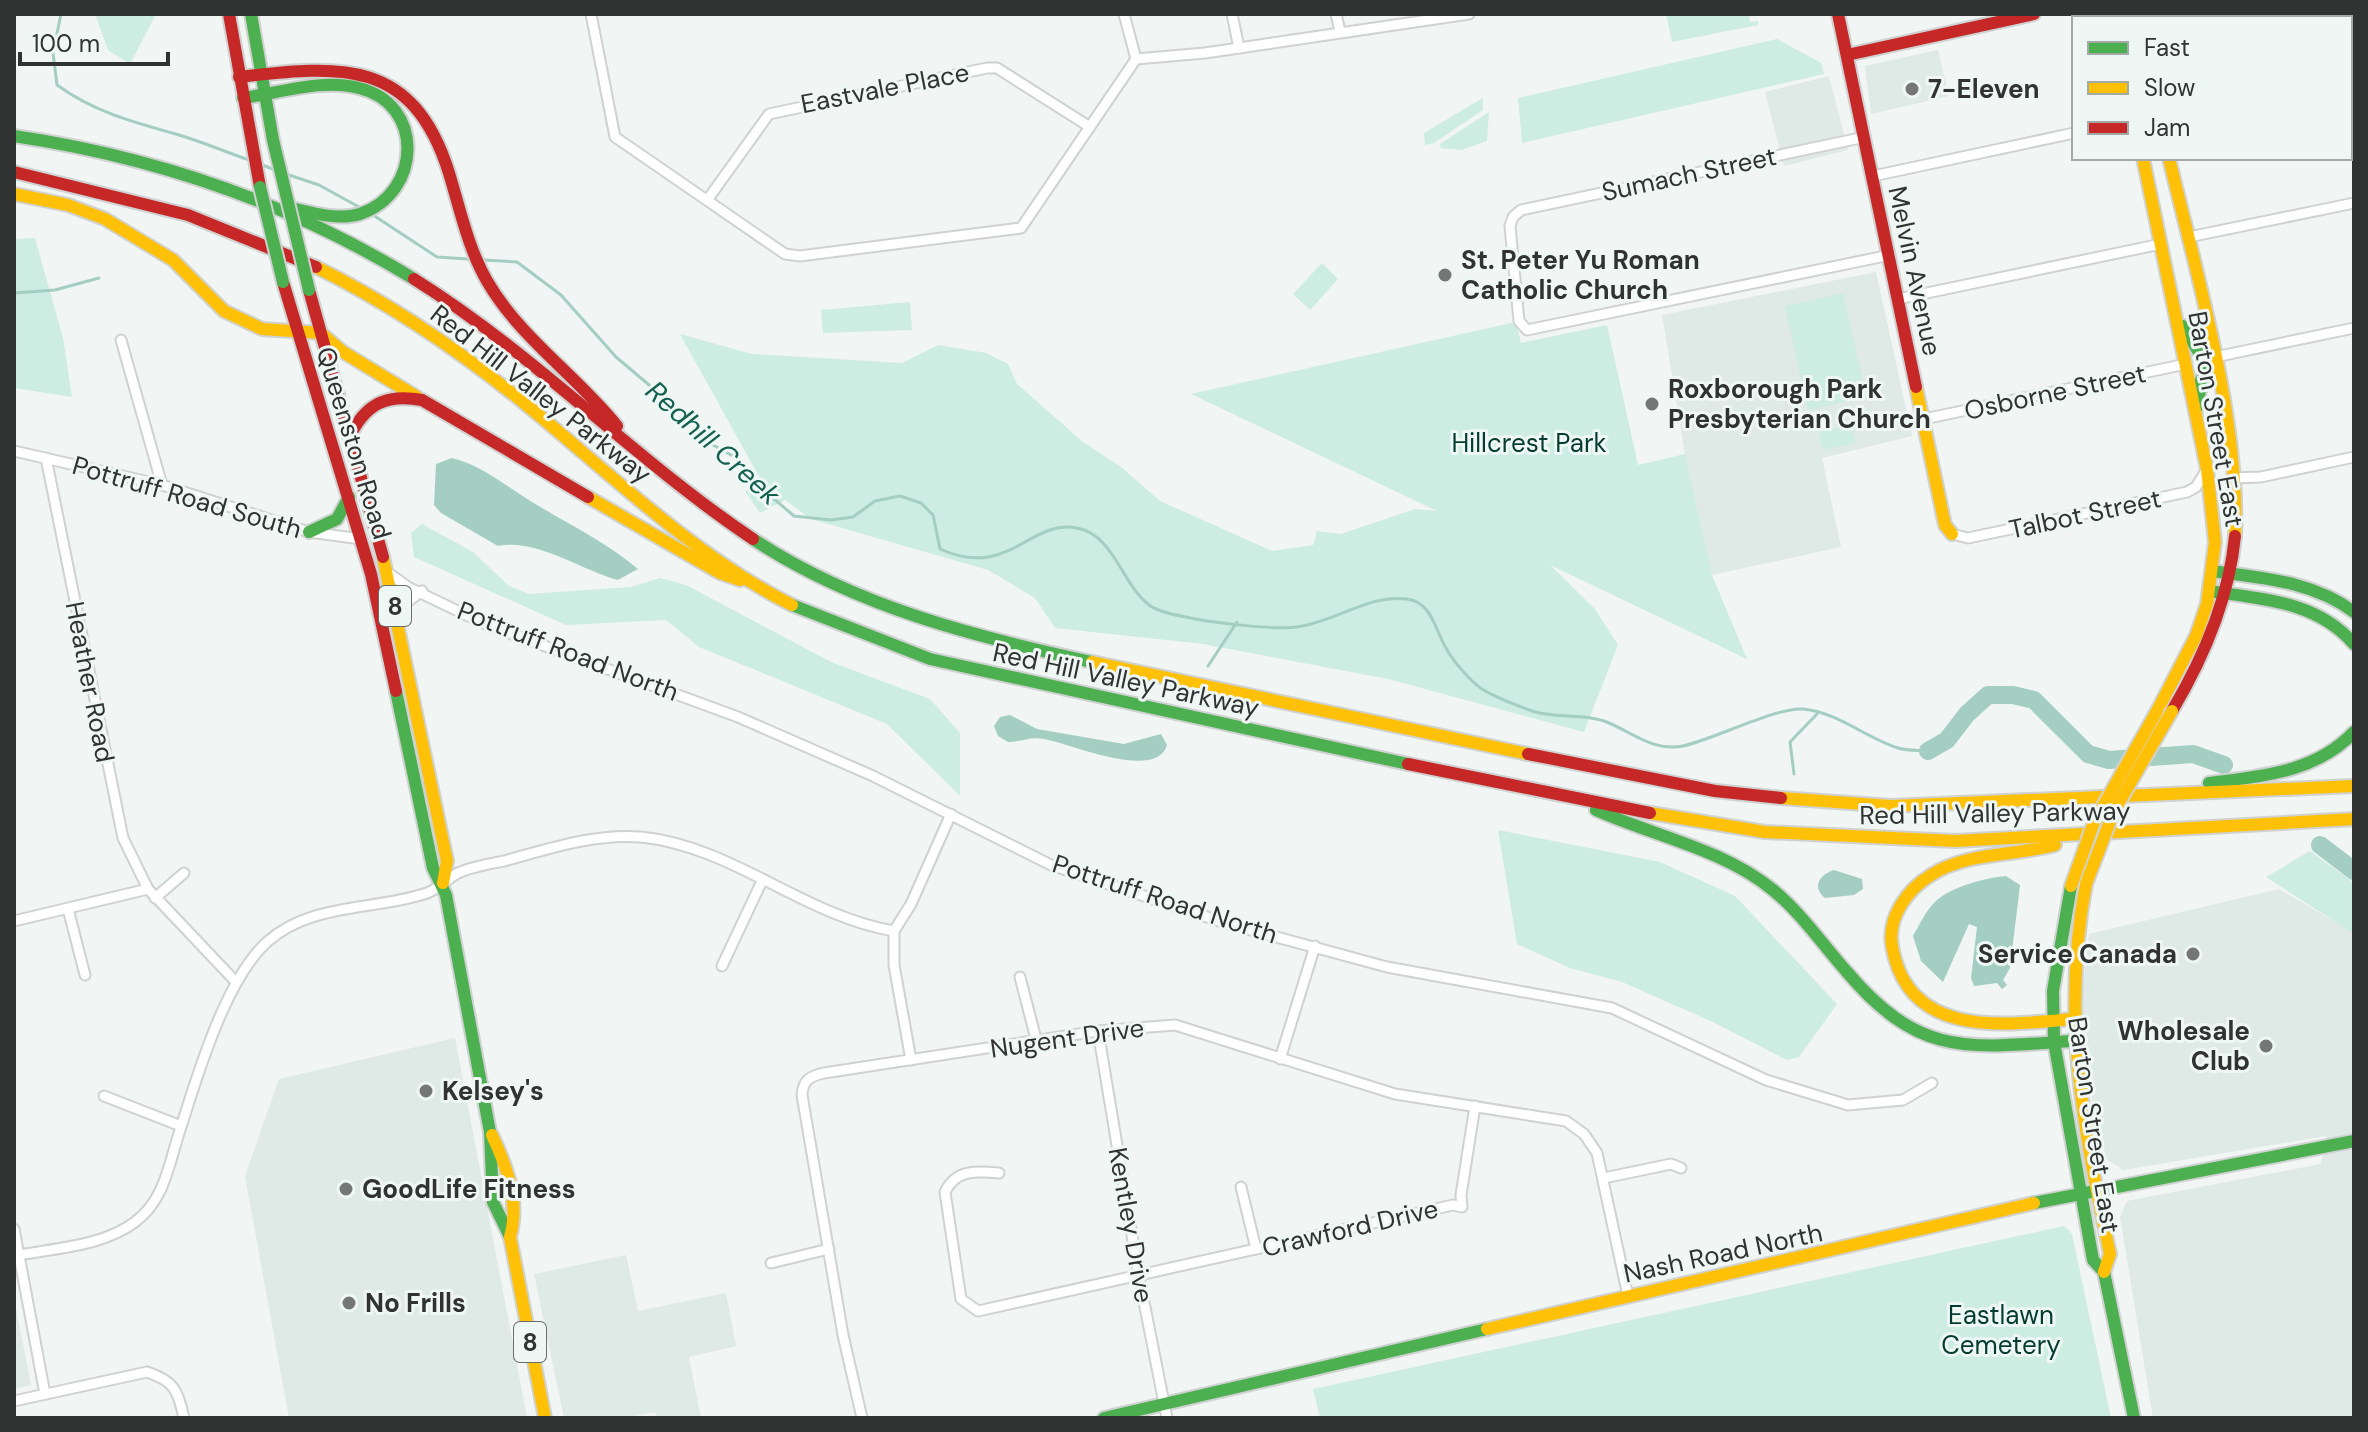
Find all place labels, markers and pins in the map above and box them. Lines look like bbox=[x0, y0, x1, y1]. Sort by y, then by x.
place label: 7-Eleven bbox=[1928, 72, 2040, 106]
marker: 7-Eleven bbox=[1903, 80, 1921, 98]
place label: St. Peter Yu Roman Catholic Church bbox=[1461, 243, 1700, 307]
marker: St. Peter Yu Roman Catholic Church bbox=[1436, 266, 1454, 284]
place label: Roxborough Park Presbyterian Church bbox=[1668, 372, 1931, 436]
marker: Roxborough Park Presbyterian Church bbox=[1643, 395, 1661, 413]
place label: Service Canada bbox=[1978, 937, 2177, 971]
marker: Service Canada bbox=[2184, 945, 2202, 963]
place label: Wholesale Club bbox=[2117, 1014, 2250, 1078]
marker: Wholesale Club bbox=[2257, 1037, 2275, 1055]
place label: Kelsey's bbox=[442, 1074, 544, 1108]
marker: Kelsey's bbox=[417, 1082, 435, 1100]
place label: GoodLife Fitness bbox=[362, 1172, 576, 1206]
marker: GoodLife Fitness bbox=[337, 1180, 355, 1198]
place label: No Frills bbox=[365, 1286, 466, 1320]
marker: No Frills bbox=[340, 1294, 358, 1312]

